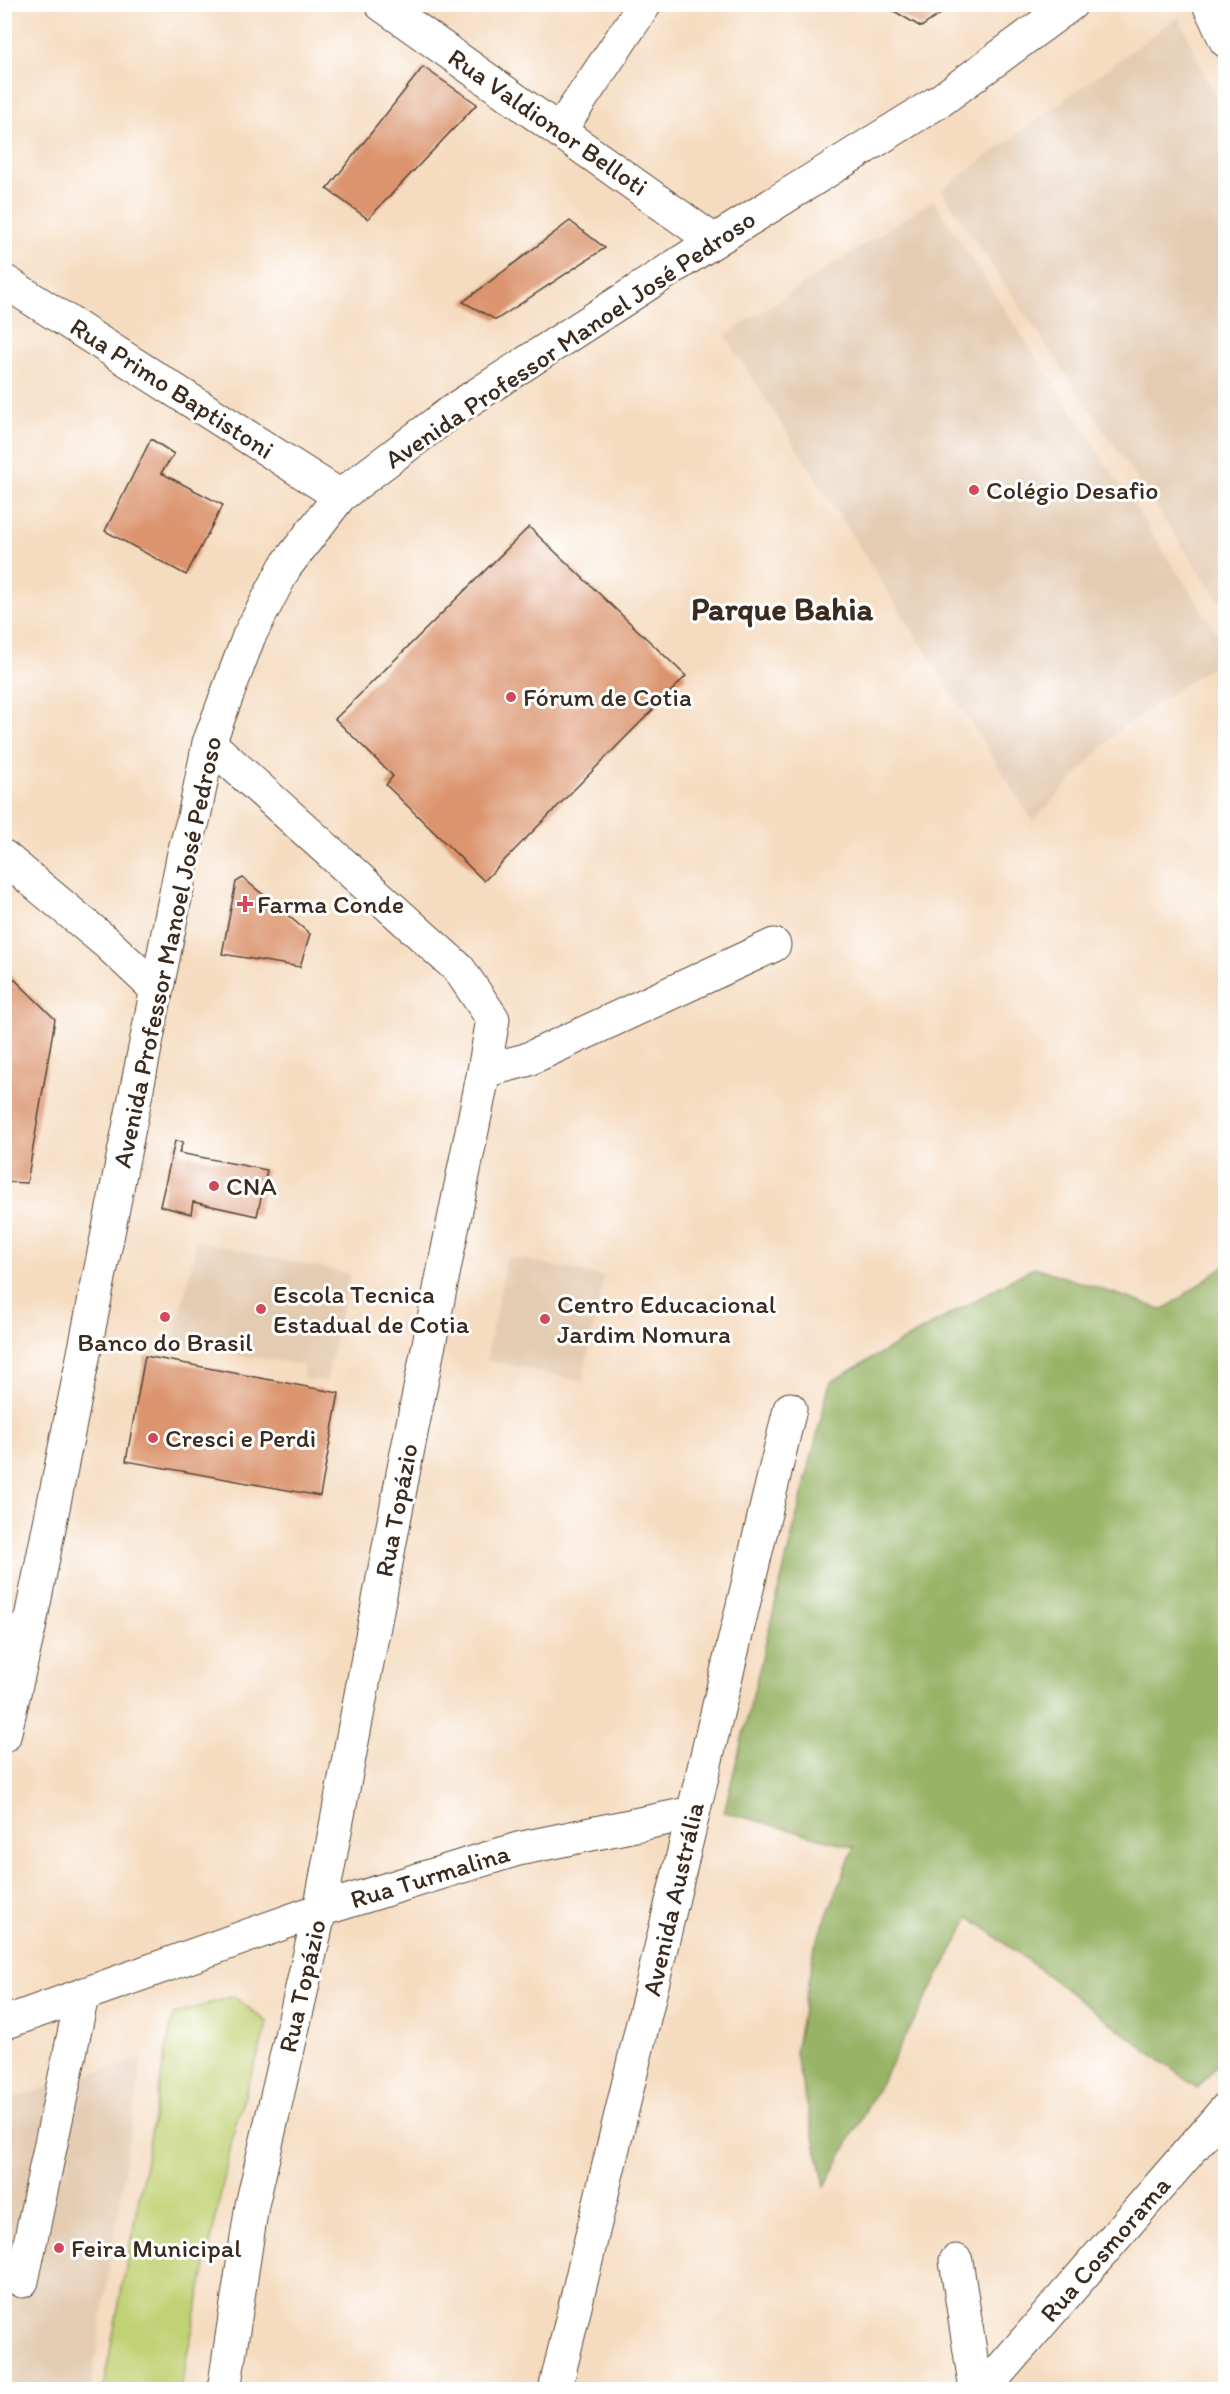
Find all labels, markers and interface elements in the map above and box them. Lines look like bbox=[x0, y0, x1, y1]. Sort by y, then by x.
street label: Rua Valdionor Belloti bbox=[442, 41, 654, 203]
street label: Avenida Professor Manoel José Pedroso bbox=[379, 203, 761, 475]
street label: Rua Primo Baptistoni bbox=[64, 310, 280, 466]
place label: Colégio Desafio bbox=[986, 474, 1159, 506]
marker: Colégio Desafio bbox=[967, 483, 981, 497]
district label: Parque Bahia bbox=[691, 590, 874, 628]
place label: Fórum de Cotia bbox=[523, 681, 692, 713]
marker: Fórum de Cotia bbox=[504, 690, 518, 704]
street label: Avenida Professor Manoel José Pedroso bbox=[106, 733, 228, 1171]
place label: Farma Conde bbox=[257, 888, 404, 920]
marker: Farma Conde bbox=[238, 897, 252, 911]
place label: CNA bbox=[226, 1170, 277, 1202]
marker: CNA bbox=[207, 1179, 221, 1193]
place label: Escola Tecnica Estadual de Cotia bbox=[273, 1278, 470, 1340]
place label: Centro Educacional Jardim Nomura bbox=[557, 1288, 776, 1350]
marker: Escola Tecnica Estadual de Cotia bbox=[254, 1302, 268, 1316]
marker: Banco do Brasil bbox=[158, 1310, 172, 1324]
marker: Centro Educacional Jardim Nomura bbox=[538, 1312, 552, 1326]
place label: Banco do Brasil bbox=[77, 1326, 253, 1358]
place label: Cresci e Perdi bbox=[165, 1422, 316, 1454]
marker: Cresci e Perdi bbox=[146, 1431, 160, 1445]
street label: Rua Topázio bbox=[367, 1440, 425, 1580]
street label: Avenida Austrália bbox=[635, 1798, 711, 1999]
street label: Rua Turmalina bbox=[347, 1836, 514, 1915]
street label: Rua Topázio bbox=[271, 1916, 333, 2056]
street label: Rua Cosmorama bbox=[1033, 2169, 1177, 2329]
place label: Feira Municipal bbox=[71, 2232, 242, 2264]
marker: Feira Municipal bbox=[52, 2241, 66, 2255]

